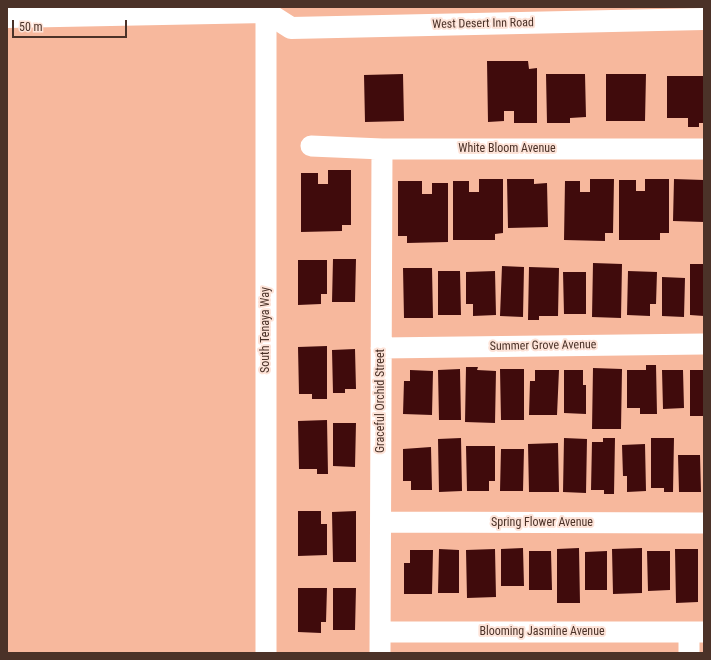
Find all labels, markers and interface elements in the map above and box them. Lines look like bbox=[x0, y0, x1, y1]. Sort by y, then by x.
scale bar bbox=[14, 12, 129, 38]
street label: West Desert Inn Road bbox=[432, 16, 534, 32]
text: 50 m bbox=[19, 20, 43, 34]
street label: White Bloom Avenue bbox=[458, 142, 556, 156]
street label: South Tenaya Way bbox=[259, 287, 273, 373]
street label: Summer Grove Avenue bbox=[490, 338, 596, 354]
street label: Graceful Orchid Street bbox=[374, 349, 388, 453]
street label: Spring Flower Avenue bbox=[491, 516, 593, 530]
street label: Blooming Jasmine Avenue bbox=[479, 625, 605, 639]

